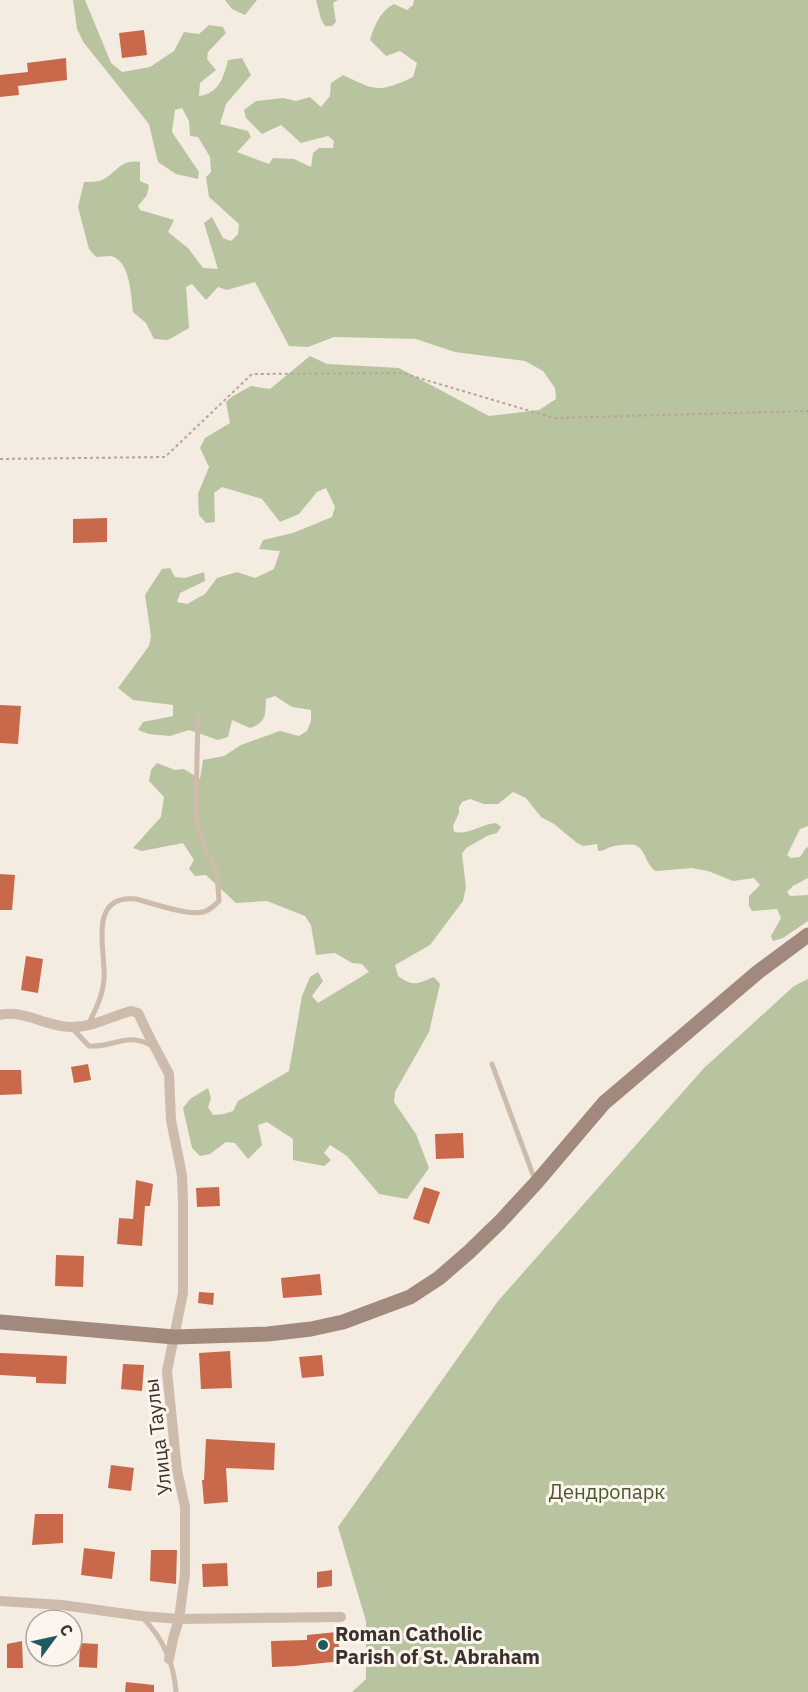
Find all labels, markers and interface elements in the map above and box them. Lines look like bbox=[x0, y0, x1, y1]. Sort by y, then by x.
street label: Улица Таулы bbox=[137, 1377, 178, 1497]
park label: Дендропарк bbox=[549, 1478, 665, 1505]
north arrow bbox=[24, 1608, 84, 1668]
text: С bbox=[55, 1620, 78, 1640]
place label: Roman Catholic Parish of St. Abraham bbox=[335, 1620, 540, 1670]
marker: Roman Catholic Parish of St. Abraham bbox=[316, 1638, 330, 1652]

